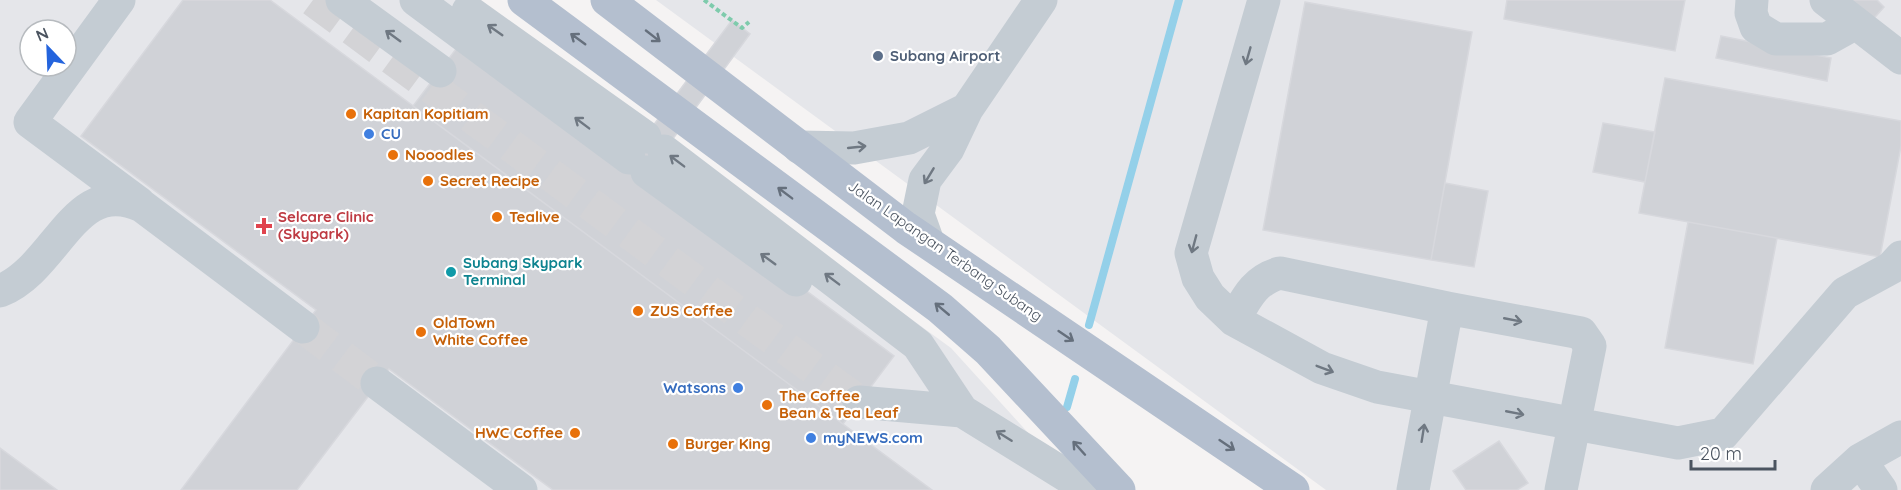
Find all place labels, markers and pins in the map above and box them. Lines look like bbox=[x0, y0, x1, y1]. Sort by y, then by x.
place label: Subang Airport bbox=[890, 46, 1000, 65]
marker: Subang Airport bbox=[871, 49, 885, 63]
place label: Kapitan Kopitiam bbox=[363, 104, 489, 123]
marker: Kapitan Kopitiam bbox=[344, 107, 358, 121]
place label: CU bbox=[381, 124, 401, 143]
marker: CU bbox=[362, 127, 376, 141]
place label: Nooodles bbox=[405, 145, 474, 164]
marker: Nooodles bbox=[386, 148, 400, 162]
place label: Secret Recipe bbox=[440, 171, 540, 190]
marker: Secret Recipe bbox=[421, 174, 435, 188]
place label: Selcare Clinic (Skypark) bbox=[278, 207, 374, 243]
place label: Tealive bbox=[509, 207, 560, 226]
marker: Tealive bbox=[490, 210, 504, 224]
marker: Selcare Clinic (Skypark) bbox=[255, 217, 273, 235]
place label: Subang Skypark Terminal bbox=[463, 253, 583, 289]
marker: Subang Skypark Terminal bbox=[444, 265, 458, 279]
place label: ZUS Coffee bbox=[650, 301, 733, 320]
marker: ZUS Coffee bbox=[631, 304, 645, 318]
place label: OldTown White Coffee bbox=[433, 313, 528, 349]
marker: OldTown White Coffee bbox=[414, 325, 428, 339]
place label: Watsons bbox=[663, 378, 726, 397]
marker: Watsons bbox=[731, 381, 745, 395]
place label: The Coffee Bean & Tea Leaf bbox=[779, 386, 899, 422]
marker: The Coffee Bean & Tea Leaf bbox=[760, 398, 774, 412]
place label: HWC Coffee bbox=[475, 423, 563, 442]
marker: HWC Coffee bbox=[568, 426, 582, 440]
place label: myNEWS.com bbox=[823, 428, 923, 447]
marker: myNEWS.com bbox=[804, 431, 818, 445]
place label: Burger King bbox=[685, 434, 771, 453]
marker: Burger King bbox=[666, 437, 680, 451]

